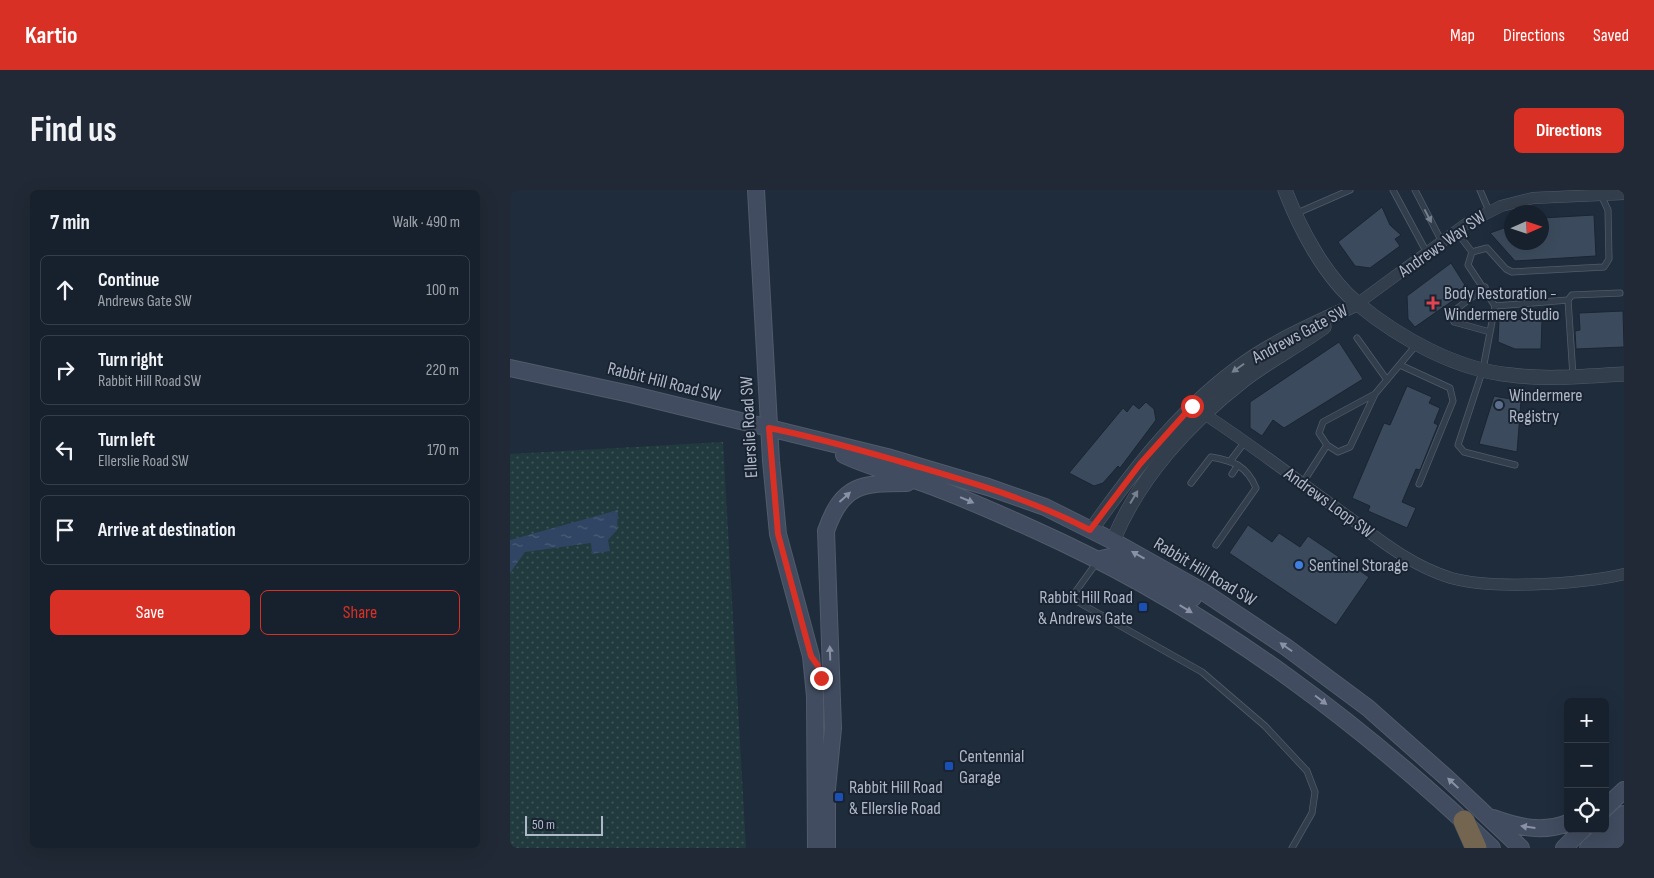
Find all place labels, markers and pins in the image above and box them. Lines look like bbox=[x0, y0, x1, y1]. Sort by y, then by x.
place label: Body Restoration - Windermere Studio bbox=[1444, 283, 1560, 325]
marker: Body Restoration - Windermere Studio bbox=[1426, 296, 1440, 310]
place label: Windermere Registry bbox=[1509, 385, 1583, 427]
marker: Windermere Registry bbox=[1493, 399, 1505, 411]
place label: Sentinel Storage bbox=[1309, 555, 1408, 576]
marker: Sentinel Storage bbox=[1293, 559, 1305, 571]
place label: Rabbit Hill Road & Andrews Gate bbox=[1038, 587, 1133, 629]
marker: Rabbit Hill Road & Andrews Gate bbox=[1137, 601, 1149, 613]
place label: Centennial Garage bbox=[959, 746, 1024, 788]
marker: Centennial Garage bbox=[943, 760, 955, 772]
place label: Rabbit Hill Road & Ellerslie Road bbox=[849, 777, 943, 819]
marker: Rabbit Hill Road & Ellerslie Road bbox=[833, 791, 845, 803]

